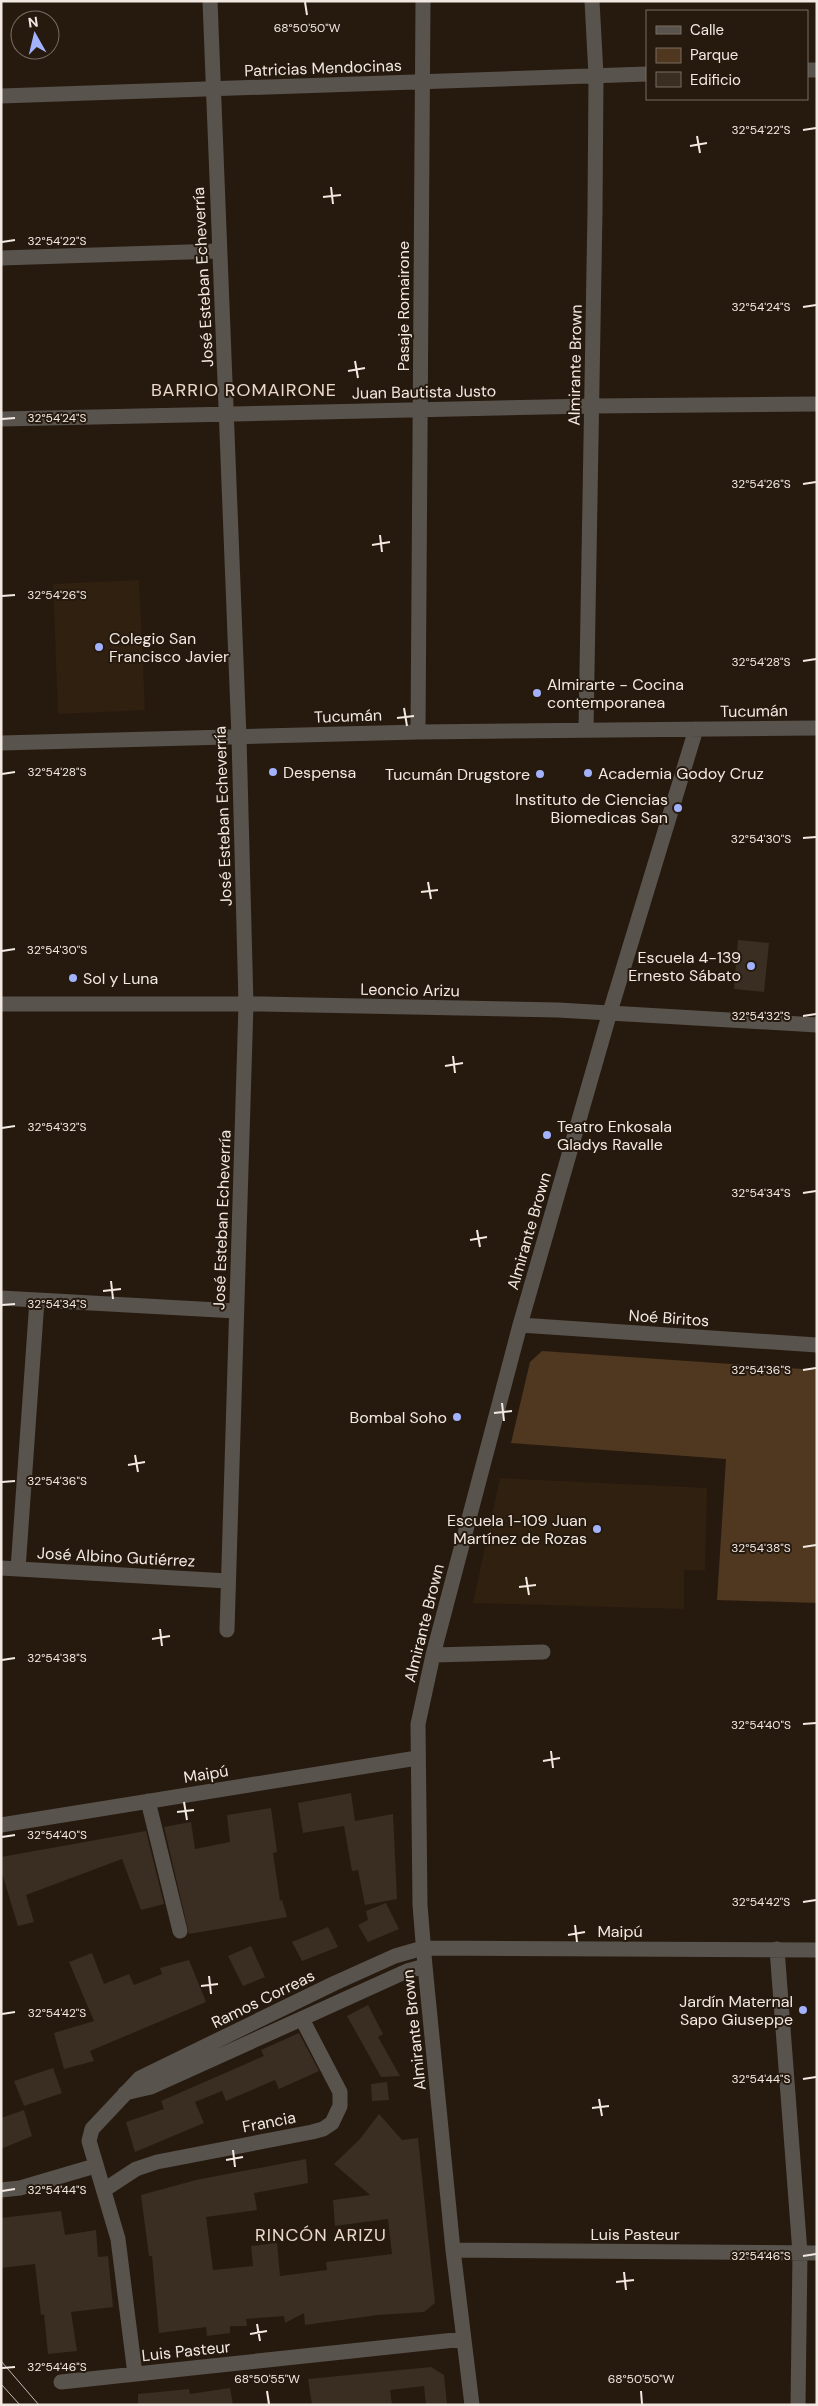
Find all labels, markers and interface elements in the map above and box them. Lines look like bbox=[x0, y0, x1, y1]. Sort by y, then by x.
north arrow bbox=[10, 10, 60, 60]
legend bbox=[646, 10, 808, 100]
text: N bbox=[27, 13, 40, 32]
text: 68°50'50"W bbox=[274, 20, 341, 36]
text: Calle bbox=[690, 20, 724, 40]
text: Parque bbox=[690, 45, 738, 65]
street label: Patricias Mendocinas bbox=[244, 55, 402, 81]
text: Edificio bbox=[690, 70, 741, 90]
text: 32°54'22"S bbox=[732, 122, 790, 138]
street label: José Esteban Echeverría bbox=[188, 186, 218, 368]
text: 32°54'22"S bbox=[28, 233, 86, 249]
street label: Pasaje Romairone bbox=[393, 241, 414, 371]
text: 32°54'24"S bbox=[731, 299, 791, 315]
street label: Almirante Brown bbox=[563, 304, 587, 426]
district label: BARRIO ROMAIRONE bbox=[151, 378, 337, 402]
street label: Juan Bautista Justo bbox=[352, 380, 496, 404]
text: 32°54'24"S bbox=[27, 410, 87, 426]
text: 32°54'26"S bbox=[731, 476, 791, 492]
text: 32°54'26"S bbox=[27, 587, 87, 603]
place label: Colegio San Francisco Javier bbox=[109, 628, 229, 667]
marker: Colegio San Francisco Javier bbox=[93, 641, 105, 653]
text: 32°54'28"S bbox=[731, 654, 791, 670]
place label: Almirarte - Cocina contemporanea bbox=[547, 674, 684, 713]
marker: Almirarte - Cocina contemporanea bbox=[531, 687, 543, 699]
street label: Tucumán bbox=[720, 700, 788, 722]
street label: Tucumán bbox=[314, 704, 382, 728]
street label: José Esteban Echeverría bbox=[209, 726, 237, 906]
place label: Despensa bbox=[283, 762, 356, 783]
place label: Academia Godoy Cruz bbox=[598, 763, 764, 784]
text: 32°54'28"S bbox=[27, 764, 87, 780]
place label: Tucumán Drugstore bbox=[385, 764, 530, 785]
marker: Despensa bbox=[267, 766, 279, 778]
marker: Academia Godoy Cruz bbox=[582, 767, 594, 779]
marker: Tucumán Drugstore bbox=[534, 768, 546, 780]
place label: Instituto de Ciencias Biomedicas San bbox=[515, 789, 668, 828]
marker: Instituto de Ciencias Biomedicas San bbox=[672, 802, 684, 814]
text: 32°54'30"S bbox=[731, 831, 791, 847]
text: 32°54'30"S bbox=[27, 942, 87, 958]
place label: Escuela 4-139 Ernesto Sábato bbox=[628, 947, 741, 986]
marker: Escuela 4-139 Ernesto Sábato bbox=[745, 960, 757, 972]
place label: Sol y Luna bbox=[83, 968, 158, 989]
marker: Sol y Luna bbox=[67, 972, 79, 984]
street label: Leoncio Arizu bbox=[360, 979, 460, 1001]
text: 32°54'32"S bbox=[731, 1008, 791, 1024]
place label: Teatro Enkosala Gladys Ravalle bbox=[557, 1116, 672, 1155]
text: 32°54'32"S bbox=[27, 1119, 87, 1135]
marker: Teatro Enkosala Gladys Ravalle bbox=[541, 1129, 553, 1141]
street label: José Esteban Echeverría bbox=[208, 1130, 236, 1310]
street label: Almirante Brown bbox=[502, 1170, 556, 1292]
text: 32°54'34"S bbox=[731, 1185, 791, 1201]
text: 32°54'34"S bbox=[27, 1296, 87, 1312]
street label: Noé Biritos bbox=[628, 1305, 710, 1331]
text: 32°54'36"S bbox=[731, 1362, 791, 1378]
place label: Bombal Soho bbox=[350, 1407, 447, 1428]
marker: Bombal Soho bbox=[451, 1411, 463, 1423]
text: 32°54'36"S bbox=[27, 1473, 87, 1489]
place label: Escuela 1-109 Juan Martínez de Rozas bbox=[447, 1510, 587, 1549]
marker: Escuela 1-109 Juan Martínez de Rozas bbox=[591, 1523, 603, 1535]
text: 32°54'38"S bbox=[731, 1540, 791, 1556]
street label: José Albino Gutiérrez bbox=[36, 1542, 196, 1572]
street label: Almirante Brown bbox=[399, 1562, 449, 1684]
text: 32°54'38"S bbox=[27, 1650, 87, 1666]
text: 32°54'40"S bbox=[731, 1717, 791, 1733]
street label: Maipú bbox=[182, 1760, 230, 1788]
text: 32°54'40"S bbox=[27, 1827, 87, 1843]
text: 32°54'42"S bbox=[732, 1894, 790, 1910]
street label: Maipú bbox=[597, 1921, 643, 1942]
street label: Ramos Correas bbox=[208, 1965, 318, 2033]
street label: Almirante Brown bbox=[397, 1969, 431, 2091]
place label: Jardín Maternal Sapo Giuseppe bbox=[679, 1991, 793, 2030]
marker: Jardín Maternal Sapo Giuseppe bbox=[797, 2004, 809, 2016]
text: 32°54'42"S bbox=[28, 2005, 86, 2021]
text: 32°54'44"S bbox=[731, 2071, 791, 2087]
street label: Francia bbox=[240, 2107, 298, 2137]
text: 32°54'44"S bbox=[27, 2182, 87, 2198]
district label: RINCÓN ARIZU bbox=[255, 2223, 387, 2247]
street label: Luis Pasteur bbox=[590, 2224, 680, 2245]
text: 32°54'46"S bbox=[731, 2248, 791, 2264]
street label: Luis Pasteur bbox=[141, 2336, 232, 2366]
text: 32°54'46"S bbox=[27, 2359, 87, 2375]
text: 68°50'55"W bbox=[234, 2371, 300, 2387]
text: 68°50'50"W bbox=[608, 2371, 675, 2387]

